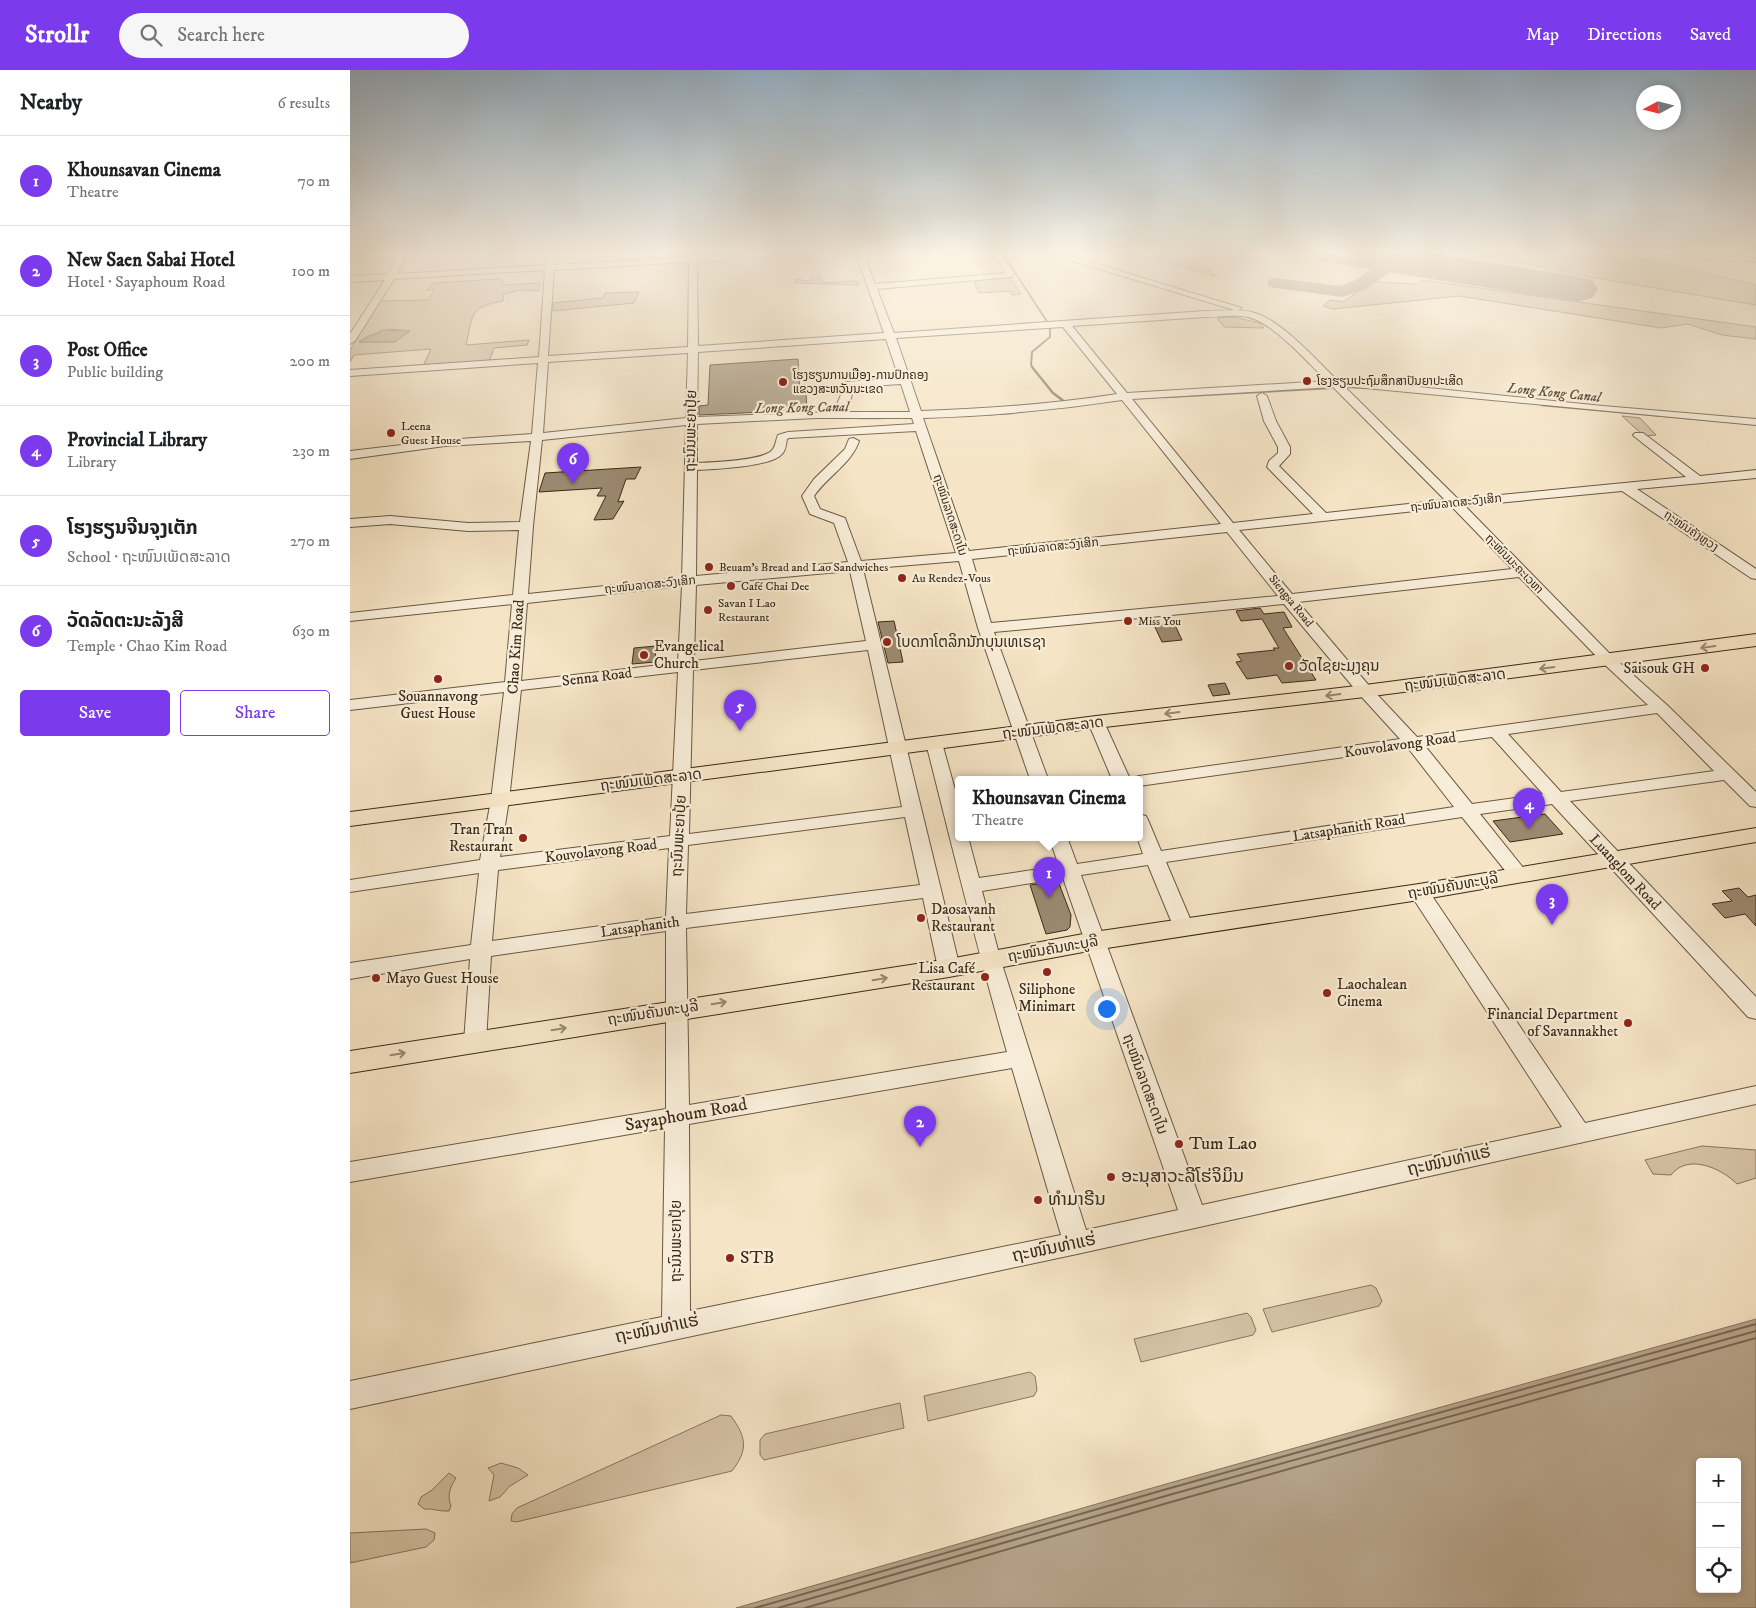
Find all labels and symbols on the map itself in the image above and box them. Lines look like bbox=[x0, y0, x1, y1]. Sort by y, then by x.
north arrow bbox=[1636, 85, 1681, 130]
place label: ໂຮງຮຽນການເມືອງ-ການປົກຄອງ ແຂວງສະຫວັນນະເຂດ bbox=[792, 368, 929, 397]
place label: ໂຮງຮຽນປະຖົມສຶກສາປັນຍາປະເສີດ bbox=[1316, 374, 1463, 389]
marker: ໂຮງຮຽນປະຖົມສຶກສາປັນຍາປະເສີດ bbox=[1301, 375, 1313, 387]
marker: ໂຮງຮຽນການເມືອງ-ການປົກຄອງ ແຂວງສະຫວັນນະເຂດ bbox=[777, 376, 789, 388]
water label: Long Kong Canal bbox=[1506, 379, 1603, 407]
street label: ຖະນົນພະຍາປຸ້ຍ bbox=[681, 390, 701, 472]
water label: Long Kong Canal bbox=[754, 398, 850, 418]
place label: Leena Guest House bbox=[401, 419, 461, 448]
marker: Leena Guest House bbox=[385, 427, 397, 439]
pin: 6 bbox=[557, 443, 589, 484]
street label: ຖະໜົນລາດສະດາໄນ bbox=[930, 472, 970, 558]
street label: ຖະໜົນລາດສະວົງເສິກ bbox=[1410, 491, 1502, 515]
street label: ຖະໜົນຄັງຫຼວງ bbox=[1661, 507, 1721, 555]
street label: ຖະໜົນມະຄະເວຫາ bbox=[1482, 531, 1546, 597]
street label: ຖະໜົນລາດສະວົງເສິກ bbox=[1007, 535, 1099, 559]
place label: Beuam's Bread and Lao Sandwiches bbox=[719, 560, 888, 575]
marker: Beuam's Bread and Lao Sandwiches bbox=[703, 561, 715, 573]
place label: Au Rendez-Vous bbox=[912, 571, 991, 586]
marker: Au Rendez-Vous bbox=[896, 572, 908, 584]
street label: Siengsa Road bbox=[1265, 572, 1317, 630]
street label: ຖະໜົນລາດສະວົງເສິກ bbox=[604, 573, 696, 597]
place label: Café Chai Dee bbox=[741, 579, 809, 594]
marker: Café Chai Dee bbox=[725, 580, 737, 592]
place label: Savan I Lao Restaurant bbox=[718, 596, 776, 625]
street label: Chao Kim Road bbox=[503, 599, 529, 695]
marker: Savan I Lao Restaurant bbox=[702, 604, 714, 616]
place label: Miss You bbox=[1138, 614, 1181, 629]
marker: Miss You bbox=[1122, 615, 1134, 627]
place label: ໂບດກາໂຕລິກນັກບຸນເທເຣຊາ bbox=[896, 633, 1046, 652]
marker: ໂບດກາໂຕລິກນັກບຸນເທເຣຊາ bbox=[881, 636, 893, 648]
place label: Evangelical Church bbox=[654, 637, 725, 673]
one-way arrow bbox=[1700, 642, 1716, 652]
marker: Evangelical Church bbox=[638, 649, 650, 661]
place label: ວັດໄຊຍະມຸງຄຸນ bbox=[1299, 657, 1379, 676]
place label: Saisouk GH bbox=[1624, 659, 1695, 678]
marker: ວັດໄຊຍະມຸງຄຸນ bbox=[1283, 660, 1295, 672]
marker: Saisouk GH bbox=[1699, 662, 1711, 674]
street label: Senna Road bbox=[561, 663, 634, 691]
one-way arrow bbox=[1539, 663, 1555, 673]
street label: ຖະໜົນເພັດສະລາດ bbox=[1403, 664, 1507, 696]
marker: Souannavong Guest House bbox=[432, 673, 444, 685]
place label: Souannavong Guest House bbox=[398, 687, 479, 723]
pin: 5 bbox=[724, 690, 756, 731]
one-way arrow bbox=[1326, 690, 1342, 700]
one-way arrow bbox=[1164, 708, 1180, 718]
street label: ຖະໜົນເພັດສະລາດ bbox=[1001, 712, 1105, 744]
street label: Kouvolavong Road bbox=[1343, 728, 1458, 762]
street label: ຖະໜົນເພັດສະລາດ bbox=[599, 764, 703, 796]
pin: 4 bbox=[1513, 788, 1545, 829]
street label: ຖະນົນພະຍາປຸ້ຍ bbox=[667, 794, 691, 878]
street label: Latsaphanith Road bbox=[1291, 810, 1407, 846]
place label: Tran Tran Restaurant bbox=[449, 820, 513, 856]
street label: Luanglom Road bbox=[1585, 830, 1665, 914]
marker: Tran Tran Restaurant bbox=[517, 832, 529, 844]
street label: Kouvolavong Road bbox=[544, 835, 659, 867]
pin: 1 bbox=[1033, 857, 1065, 898]
street label: ຖະໜົນຄັນທະບູລີ bbox=[1406, 869, 1500, 903]
pin: 3 bbox=[1536, 884, 1568, 925]
place label: Daosavanh Restaurant bbox=[931, 900, 996, 936]
street label: Latsaphanith bbox=[599, 912, 681, 942]
marker: Daosavanh Restaurant bbox=[915, 912, 927, 924]
street label: ຖະໜົນຄັນທະບູລີ bbox=[1006, 932, 1100, 966]
place label: Lisa Café Restaurant bbox=[911, 959, 976, 995]
marker: Siliphone Minimart bbox=[1041, 966, 1053, 978]
place label: Mayo Guest House bbox=[386, 969, 499, 988]
marker: Lisa Café Restaurant bbox=[979, 971, 991, 983]
marker: Mayo Guest House bbox=[370, 972, 382, 984]
one-way arrow bbox=[871, 973, 887, 983]
place label: Laochalean Cinema bbox=[1337, 975, 1407, 1011]
place label: Siliphone Minimart bbox=[1018, 980, 1076, 1016]
marker: Laochalean Cinema bbox=[1321, 987, 1333, 999]
street label: ຖະໜົນຄັນທະບູລີ bbox=[606, 996, 700, 1030]
your location bbox=[1094, 996, 1120, 1022]
one-way arrow bbox=[711, 998, 727, 1008]
place label: Financial Department of Savannakhet bbox=[1487, 1005, 1618, 1041]
marker: Financial Department of Savannakhet bbox=[1622, 1017, 1634, 1029]
one-way arrow bbox=[550, 1023, 566, 1033]
street label: ຖະໜົນລາດສະດາໄນ bbox=[1118, 1031, 1172, 1137]
one-way arrow bbox=[390, 1049, 406, 1059]
street label: Sayaphoum Road bbox=[623, 1093, 749, 1137]
pin: 2 bbox=[904, 1106, 936, 1147]
place label: Tum Lao bbox=[1189, 1133, 1257, 1155]
marker: Tum Lao bbox=[1173, 1138, 1185, 1150]
street label: ຖະໜົນທ່າແຮ່ bbox=[1405, 1141, 1493, 1181]
place label: ອະນຸສາວະລີໂຮ່ຈິມິນ bbox=[1121, 1166, 1244, 1188]
marker: ອະນຸສາວະລີໂຮ່ຈິມິນ bbox=[1105, 1171, 1117, 1183]
place label: ທຳມາຣີນ bbox=[1048, 1189, 1106, 1211]
marker: ທຳມາຣີນ bbox=[1032, 1194, 1044, 1206]
street label: ຖະນົນພະຍາປຸ້ຍ bbox=[667, 1200, 686, 1282]
street label: ຖະໜົນທ່າແຮ່ bbox=[1010, 1228, 1098, 1268]
place label: STB bbox=[740, 1247, 774, 1269]
marker: STB bbox=[724, 1252, 736, 1264]
street label: ຖະໜົນທ່າແຮ່ bbox=[613, 1309, 701, 1349]

